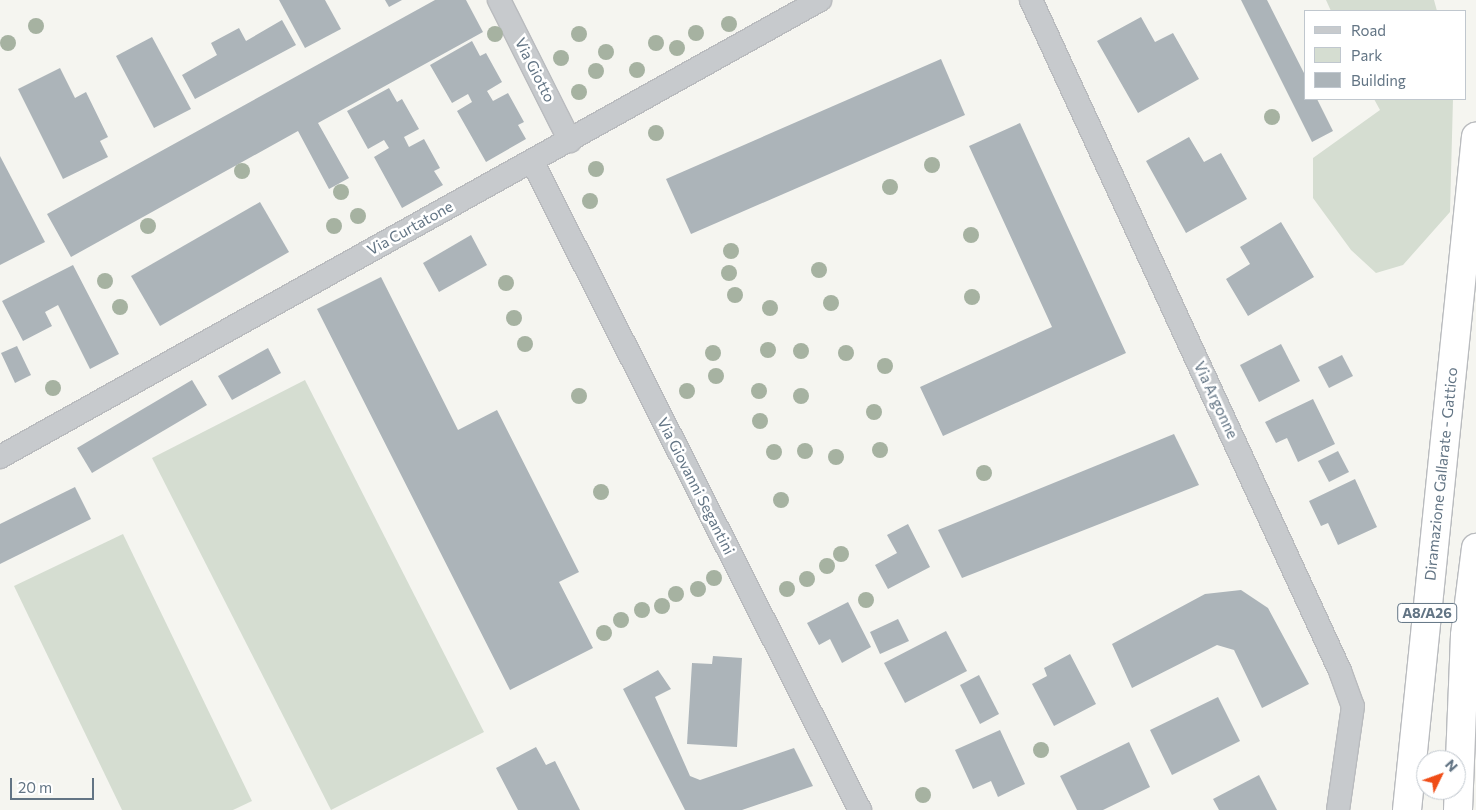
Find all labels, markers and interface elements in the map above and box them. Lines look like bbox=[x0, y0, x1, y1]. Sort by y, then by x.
legend bbox=[1304, 10, 1466, 100]
text: Road bbox=[1351, 21, 1386, 39]
street label: Via Giotto bbox=[511, 35, 559, 105]
text: Park bbox=[1351, 46, 1382, 64]
text: Building bbox=[1351, 71, 1406, 89]
street label: Via Curtatone bbox=[364, 197, 456, 259]
street label: Via Argonne bbox=[1190, 358, 1242, 442]
street label: Diramazione Gallarate - Gattico bbox=[1421, 366, 1461, 582]
street label: Via Giovanni Segantini bbox=[654, 414, 738, 558]
road number: A8/A26 bbox=[1397, 602, 1457, 624]
north arrow bbox=[1416, 750, 1466, 800]
text: N bbox=[1442, 756, 1462, 775]
scale bar bbox=[12, 768, 96, 800]
text: 20 m bbox=[18, 778, 52, 796]

